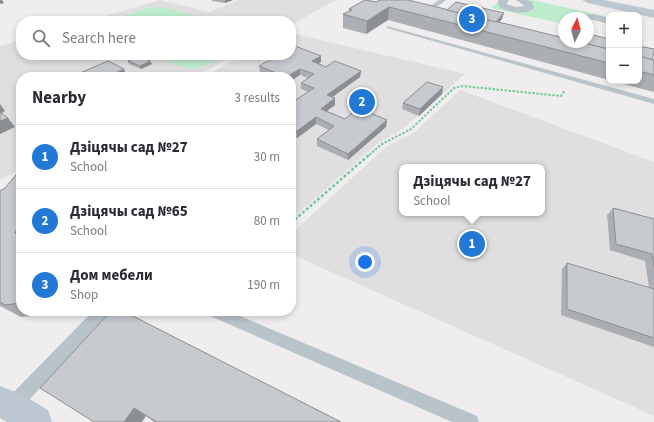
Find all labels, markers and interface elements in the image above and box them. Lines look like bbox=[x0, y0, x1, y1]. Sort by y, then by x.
pin: 3 bbox=[459, 4, 485, 34]
north arrow bbox=[558, 12, 594, 48]
map controls bbox=[606, 12, 642, 84]
button: + bbox=[606, 12, 642, 48]
search box bbox=[16, 16, 296, 60]
icon: search bbox=[30, 27, 52, 49]
text: Search here bbox=[62, 28, 136, 49]
button: − bbox=[606, 48, 642, 84]
text: Nearby bbox=[32, 86, 86, 110]
pin: 2 bbox=[349, 87, 375, 117]
text: 3 results bbox=[235, 89, 280, 107]
text: Дзіцячы сад №27 bbox=[70, 137, 188, 158]
text: 1 bbox=[42, 148, 48, 166]
text: 30 m bbox=[254, 148, 280, 166]
text: School bbox=[70, 158, 107, 176]
popup bbox=[399, 164, 545, 216]
text: Дзіцячы сад №27 bbox=[413, 171, 531, 192]
text: School bbox=[413, 192, 451, 210]
text: Дзіцячы сад №65 bbox=[70, 201, 188, 222]
text: 2 bbox=[42, 212, 48, 230]
text: 80 m bbox=[254, 212, 280, 230]
text: School bbox=[70, 222, 107, 240]
pin: 1 bbox=[459, 229, 485, 259]
your location bbox=[355, 252, 375, 272]
text: Дом мебели bbox=[70, 265, 153, 286]
text: 3 bbox=[42, 276, 48, 294]
text: 190 m bbox=[247, 276, 280, 294]
text: Shop bbox=[70, 286, 98, 304]

